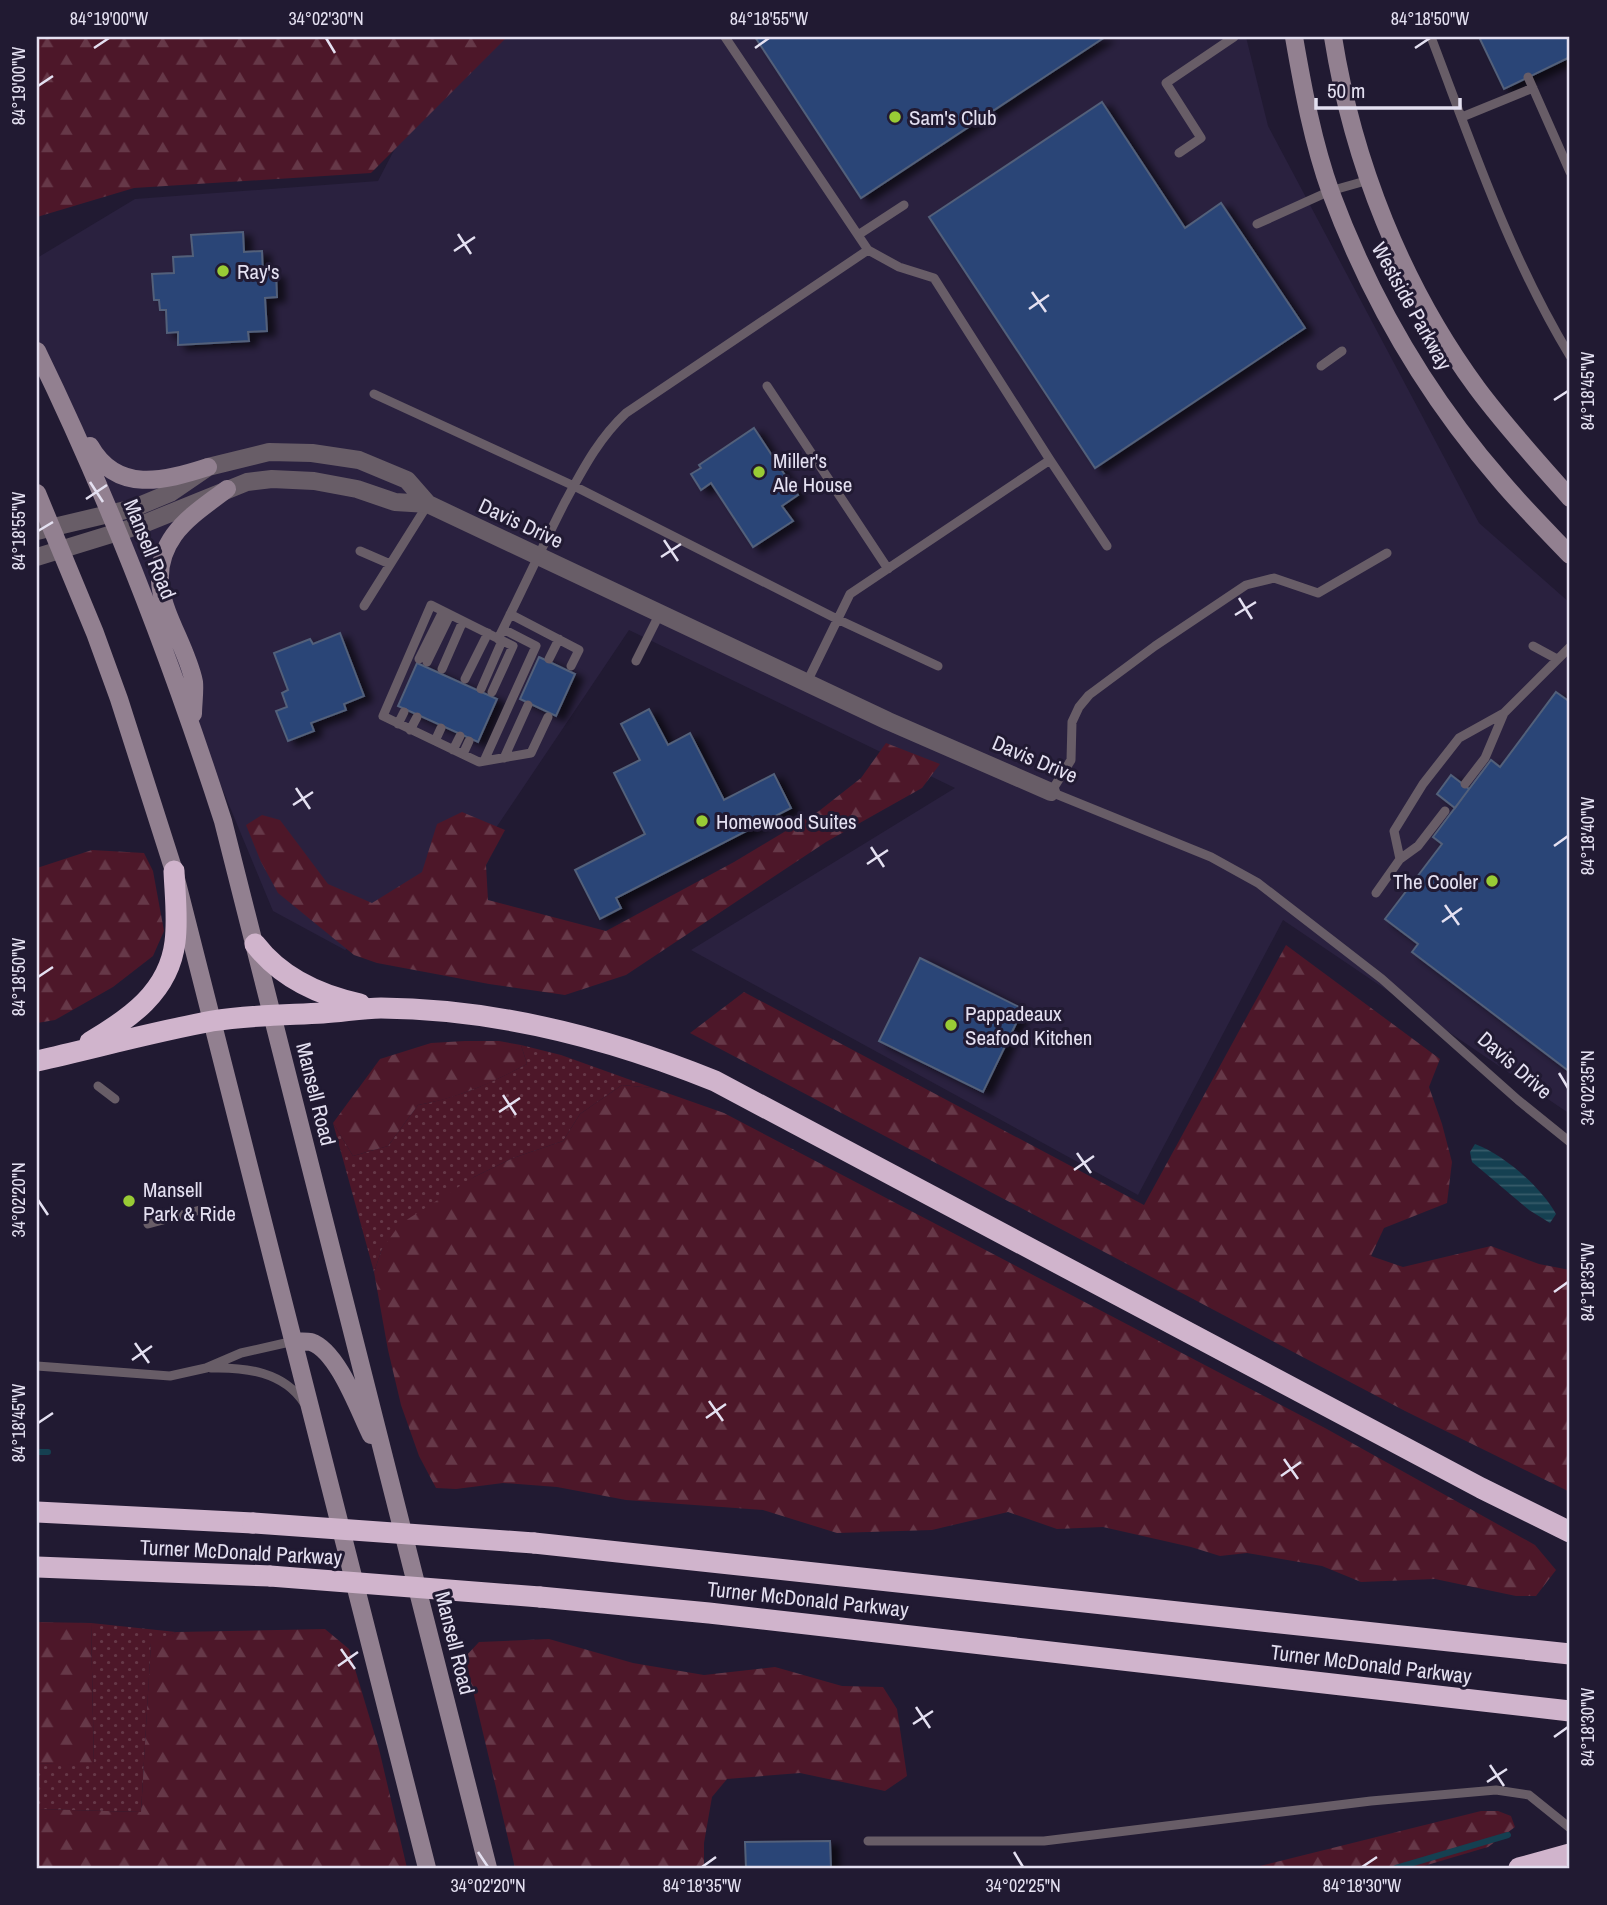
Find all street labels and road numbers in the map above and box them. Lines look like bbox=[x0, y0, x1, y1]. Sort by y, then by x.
street label: Westside Parkway bbox=[1365, 237, 1459, 376]
street label: Davis Drive bbox=[474, 491, 568, 555]
street label: Mansell Road bbox=[117, 495, 183, 603]
street label: Davis Drive bbox=[988, 728, 1082, 790]
street label: Davis Drive bbox=[1472, 1025, 1558, 1105]
street label: Mansell Road bbox=[289, 1039, 343, 1149]
street label: Turner McDonald Parkway bbox=[139, 1532, 343, 1572]
street label: Turner McDonald Parkway bbox=[706, 1574, 911, 1624]
street label: Mansell Road bbox=[428, 1588, 482, 1698]
street label: Turner McDonald Parkway bbox=[1269, 1637, 1474, 1691]

